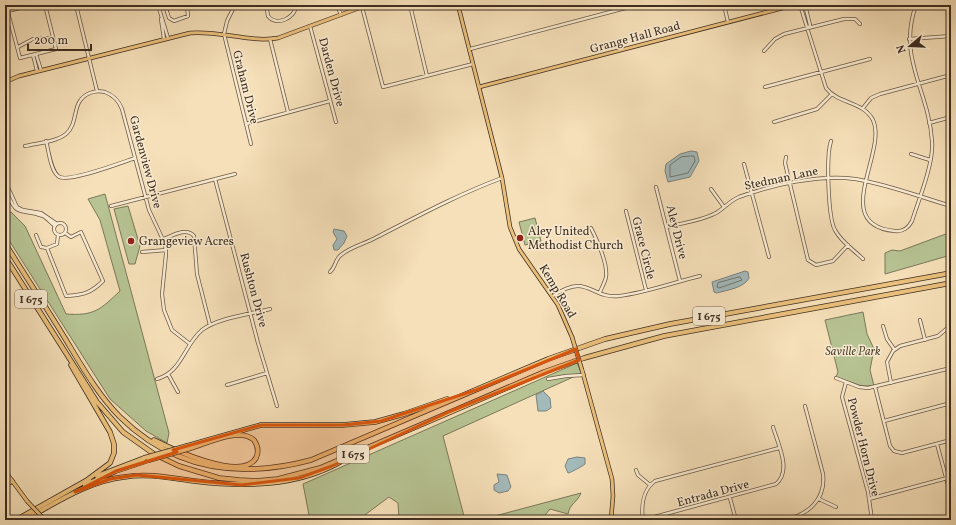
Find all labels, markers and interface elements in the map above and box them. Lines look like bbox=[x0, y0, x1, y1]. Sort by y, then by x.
street label: Grange Hall Road bbox=[588, 18, 682, 58]
scale bar bbox=[28, 26, 91, 52]
north arrow bbox=[890, 26, 930, 66]
text: 200 m bbox=[34, 33, 68, 49]
street label: Darden Drive bbox=[314, 36, 348, 109]
text: N bbox=[894, 43, 910, 55]
street label: Graham Drive bbox=[228, 49, 262, 126]
street label: Gardenview Drive bbox=[125, 114, 165, 211]
street label: Stedman Lane bbox=[743, 163, 820, 195]
street label: Aley Drive bbox=[662, 203, 691, 261]
street label: Grace Circle bbox=[628, 215, 659, 282]
place label: Aley United Methodist Church bbox=[528, 224, 624, 254]
marker: Aley United Methodist Church bbox=[515, 233, 525, 243]
place label: Grangeview Acres bbox=[139, 234, 234, 250]
marker: Grangeview Acres bbox=[126, 236, 136, 246]
street label: Rushton Drive bbox=[235, 251, 271, 330]
street label: Kemp Road bbox=[535, 262, 580, 322]
road number: I 675 bbox=[15, 290, 47, 308]
road number: I 675 bbox=[693, 307, 725, 325]
park label: Saville Park bbox=[825, 344, 881, 360]
street label: Powder Horn Drive bbox=[843, 396, 883, 499]
road number: I 675 bbox=[337, 445, 369, 463]
street label: Entrada Drive bbox=[675, 477, 751, 511]

